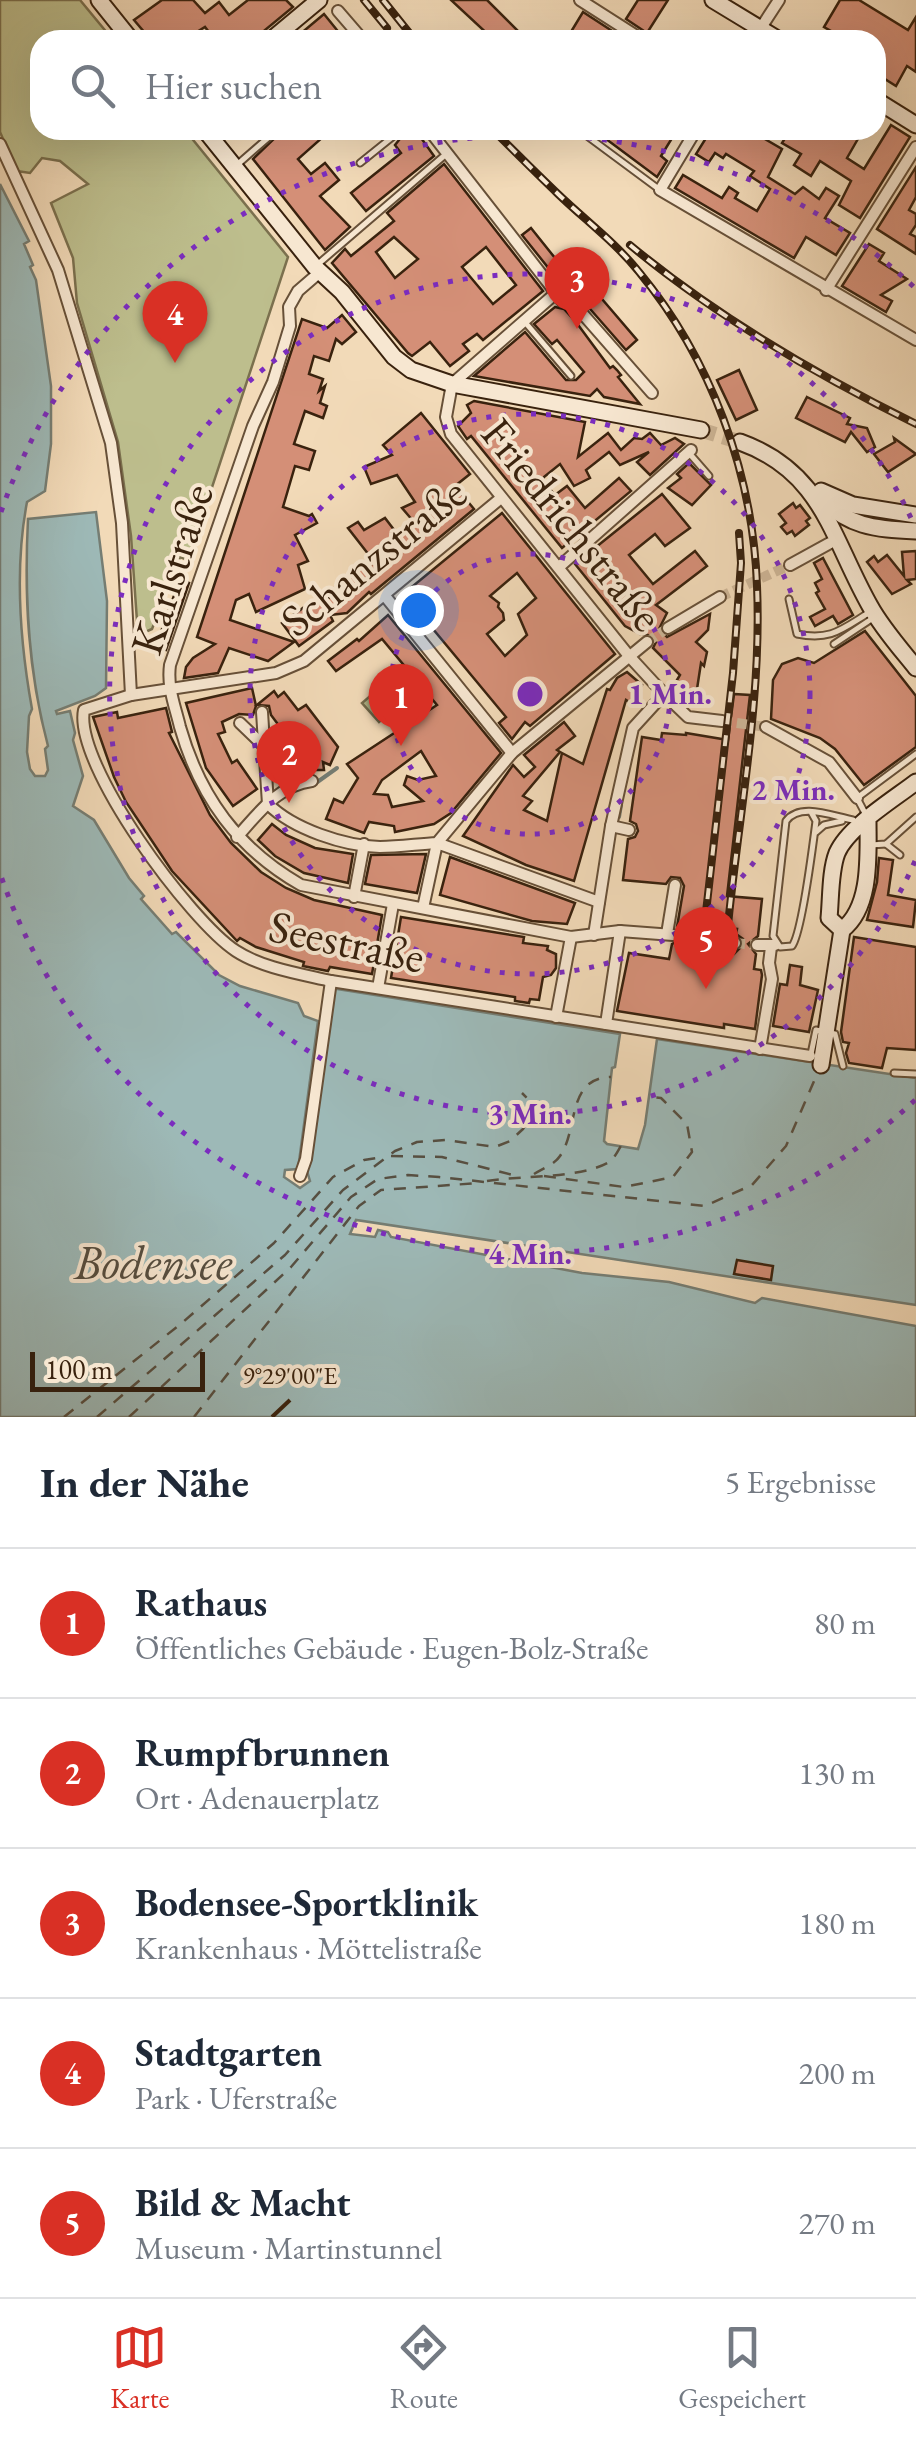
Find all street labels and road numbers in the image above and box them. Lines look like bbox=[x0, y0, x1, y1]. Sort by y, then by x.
street label: Friedrichstraße bbox=[469, 405, 677, 643]
street label: Schanzstraße bbox=[268, 463, 478, 649]
street label: Karlstraße bbox=[116, 476, 226, 662]
street label: Seestraße bbox=[264, 896, 430, 986]

